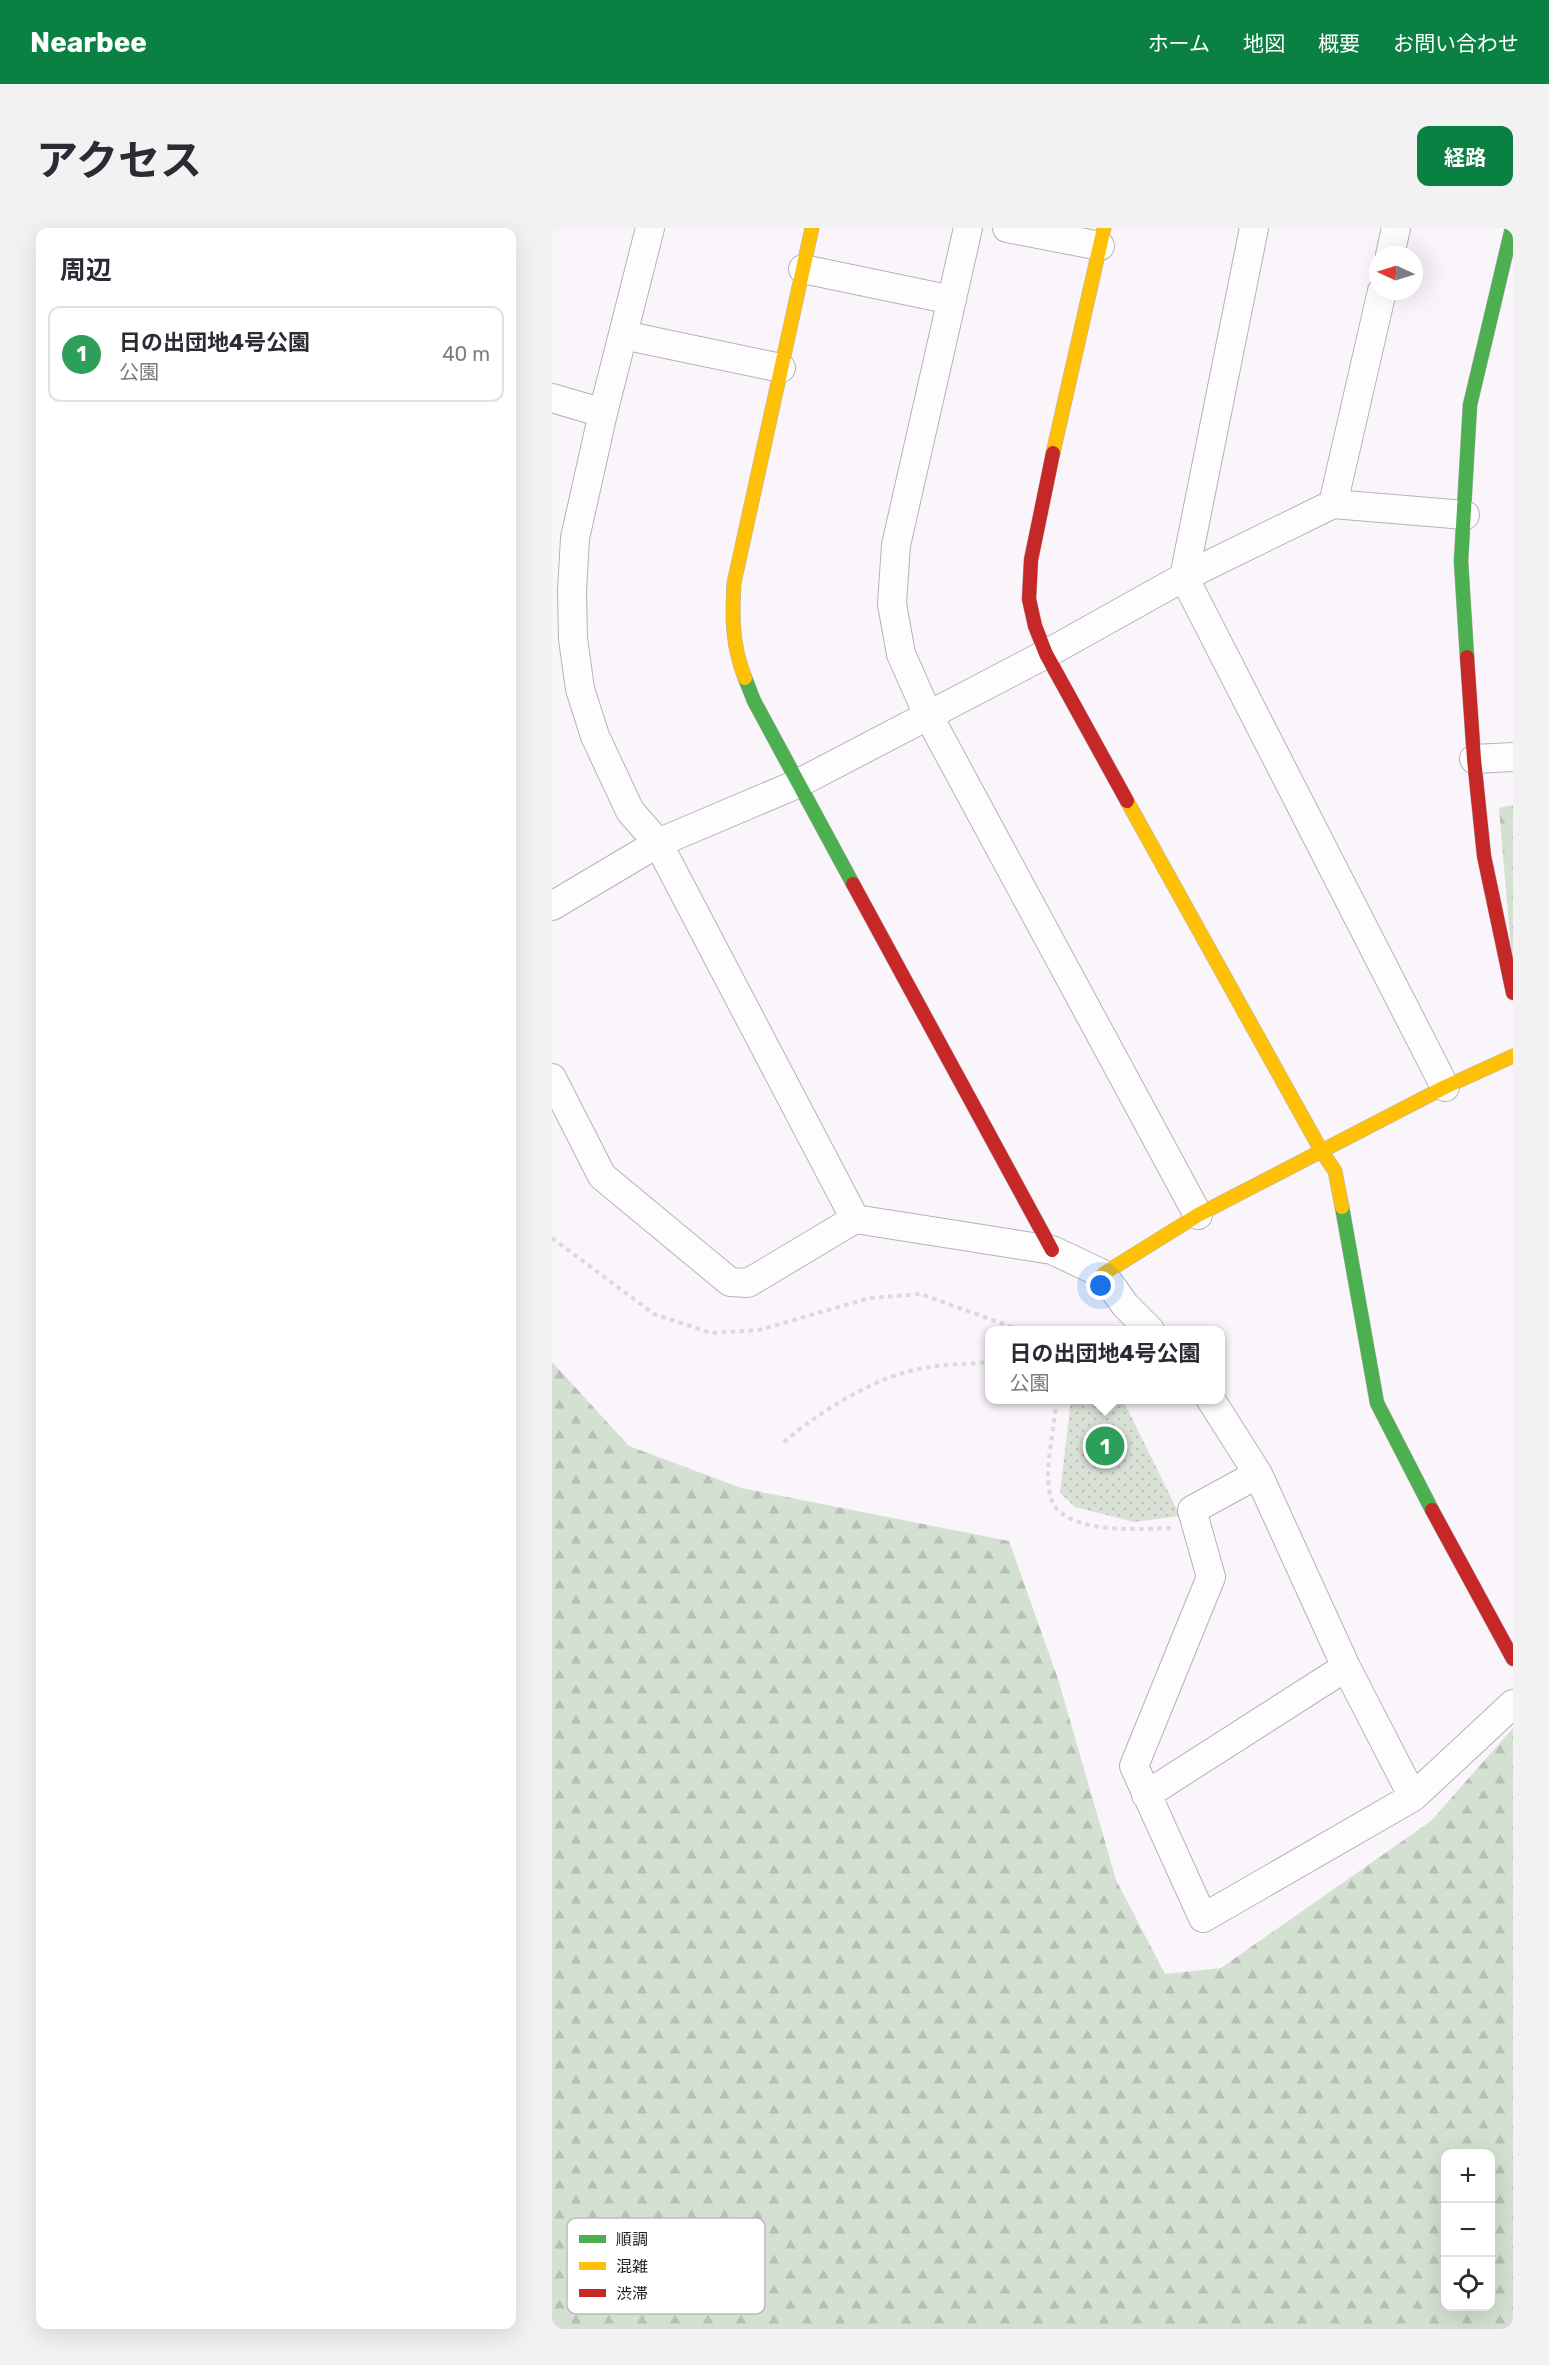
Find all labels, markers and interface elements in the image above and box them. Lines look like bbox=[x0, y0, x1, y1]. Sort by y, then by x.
text: Nearbee bbox=[30, 26, 147, 59]
text: ホーム bbox=[1148, 31, 1210, 56]
text: 地図 bbox=[1243, 31, 1285, 56]
text: 概要 bbox=[1318, 31, 1360, 56]
text: お問い合わせ bbox=[1393, 31, 1519, 56]
button: 経路 bbox=[1417, 126, 1513, 186]
text: アクセス bbox=[36, 136, 202, 186]
north arrow bbox=[1369, 246, 1423, 300]
text: 周辺 bbox=[60, 255, 112, 286]
text: 日の出団地4号公園 bbox=[119, 329, 310, 356]
text: 1 bbox=[77, 342, 86, 366]
text: 40 m bbox=[442, 342, 490, 366]
text: 公園 bbox=[119, 360, 159, 384]
your location bbox=[1086, 1271, 1115, 1300]
popup bbox=[985, 1326, 1225, 1404]
text: 日の出団地4号公園 bbox=[1009, 1340, 1201, 1367]
text: 公園 bbox=[1009, 1371, 1049, 1395]
pin: 1 bbox=[1086, 1424, 1124, 1468]
map controls bbox=[1441, 2149, 1495, 2311]
button: + bbox=[1441, 2149, 1495, 2203]
button: − bbox=[1441, 2203, 1495, 2257]
legend bbox=[567, 2218, 765, 2314]
text: 順調 bbox=[616, 2230, 648, 2249]
text: 混雑 bbox=[616, 2257, 648, 2276]
button: locate bbox=[1441, 2257, 1495, 2311]
text: 渋滞 bbox=[616, 2284, 648, 2303]

